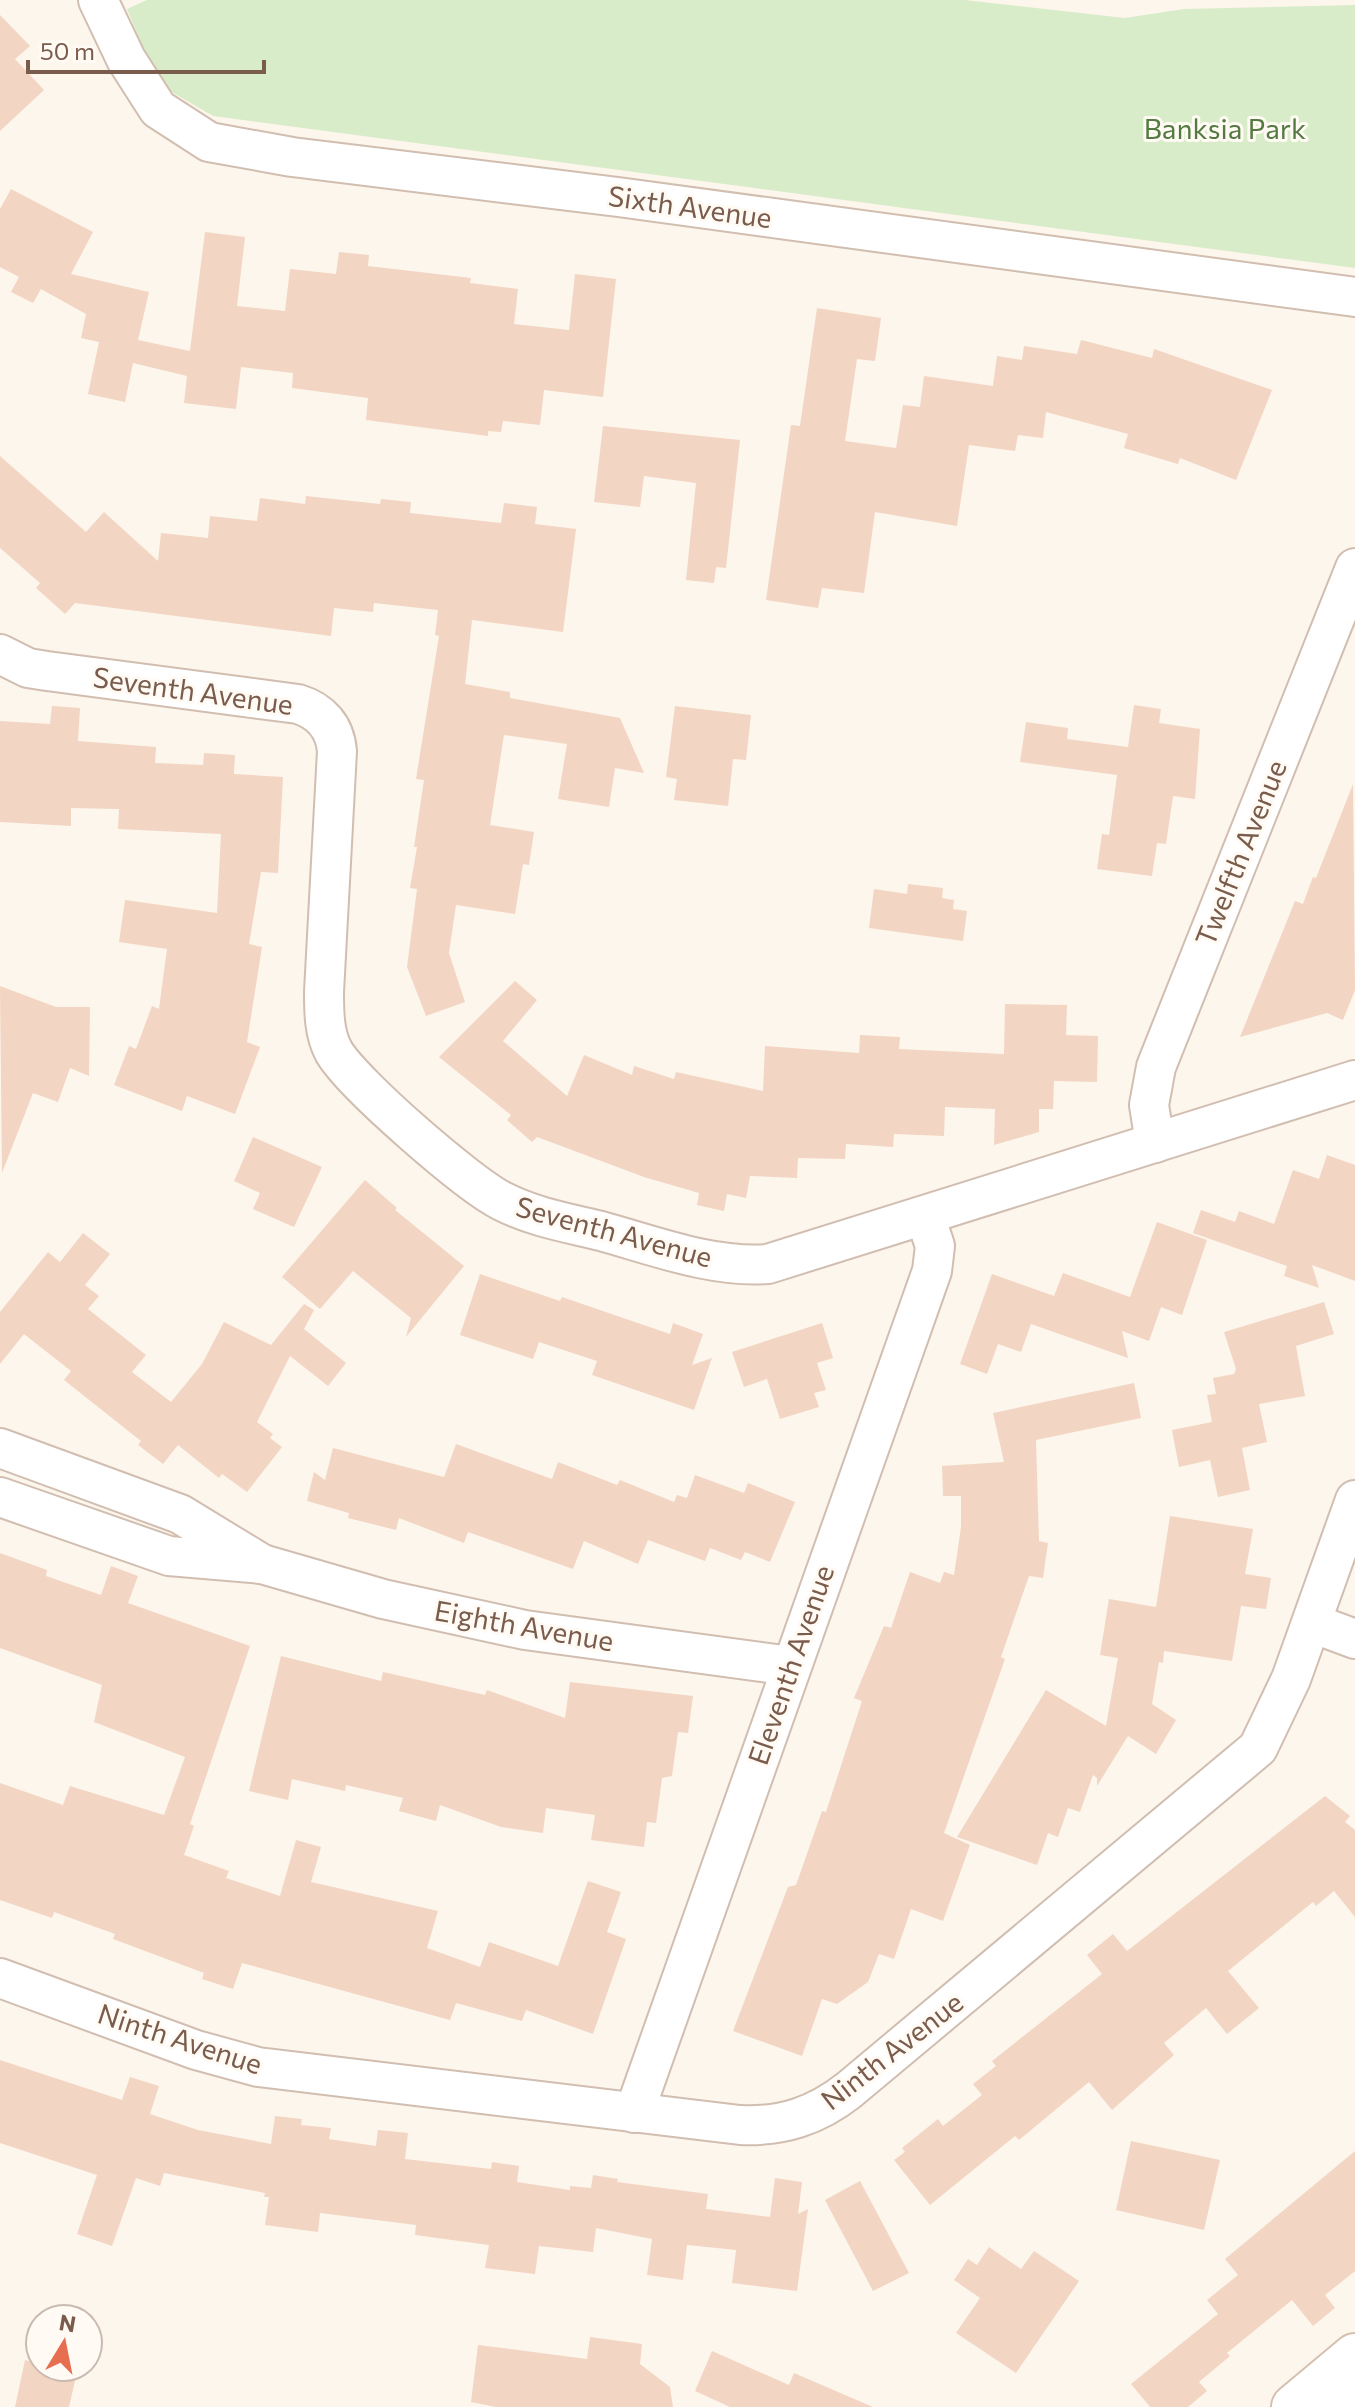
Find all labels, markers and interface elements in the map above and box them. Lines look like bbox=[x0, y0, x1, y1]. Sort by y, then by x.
scale bar bbox=[28, 24, 264, 74]
text: 50 m bbox=[40, 36, 95, 65]
park label: Banksia Park bbox=[1144, 111, 1306, 145]
street label: Sixth Avenue bbox=[606, 178, 774, 234]
street label: Seventh Avenue bbox=[91, 659, 295, 721]
street label: Twelfth Avenue bbox=[1187, 755, 1293, 950]
street label: Seventh Avenue bbox=[512, 1189, 716, 1274]
street label: Eleventh Avenue bbox=[740, 1560, 840, 1769]
street label: Eighth Avenue bbox=[432, 1593, 616, 1657]
street label: Ninth Avenue bbox=[814, 1984, 969, 2116]
street label: Ninth Avenue bbox=[94, 1996, 267, 2081]
north arrow bbox=[24, 2303, 104, 2383]
text: N bbox=[57, 2308, 78, 2338]

